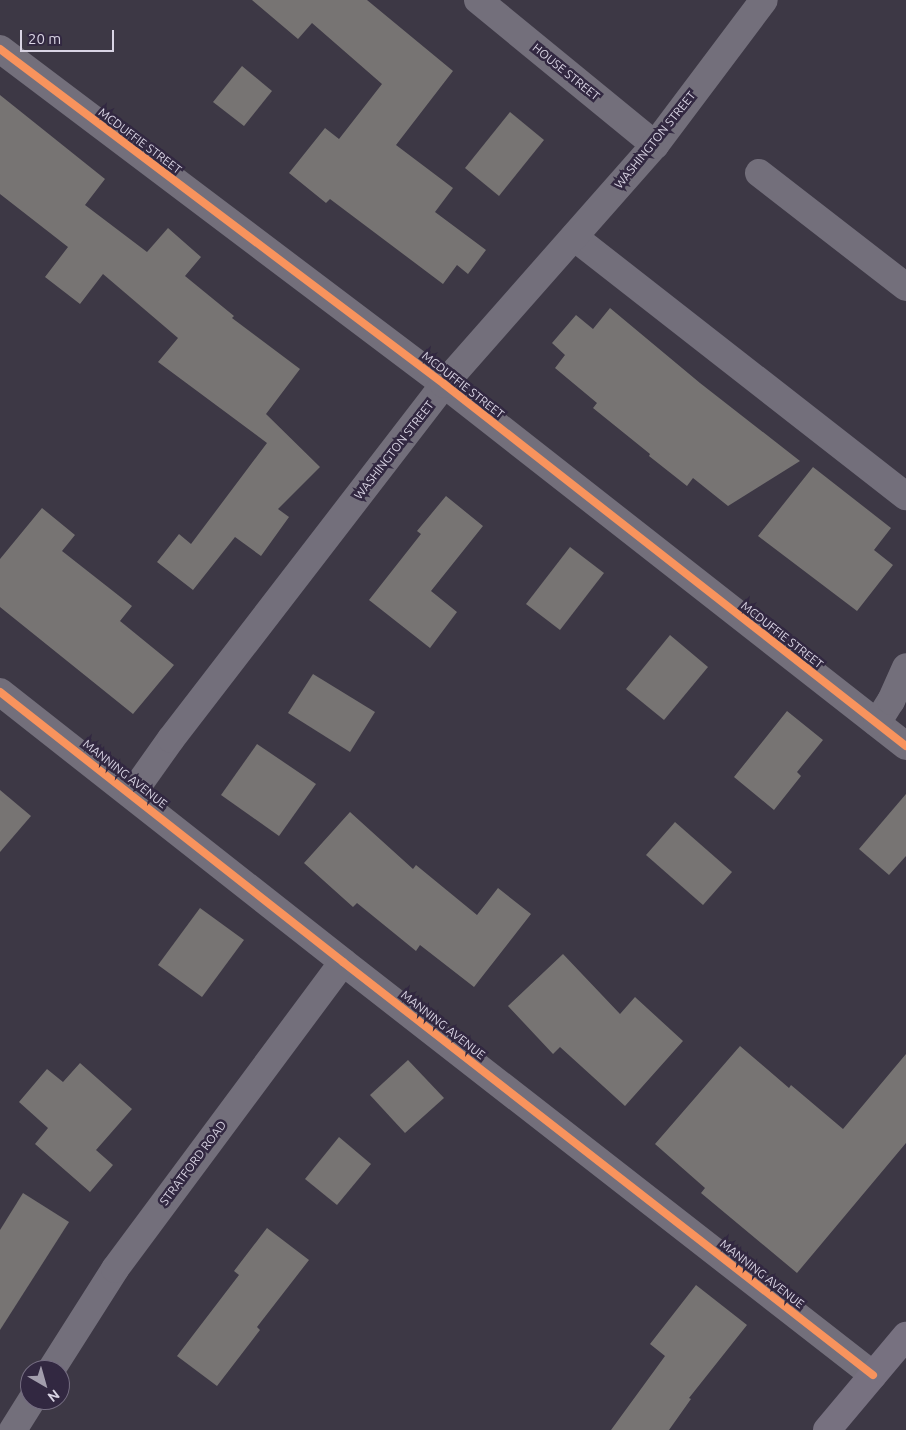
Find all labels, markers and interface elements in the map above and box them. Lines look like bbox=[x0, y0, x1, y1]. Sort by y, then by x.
scale bar bbox=[22, 20, 116, 52]
text: 20 m bbox=[28, 30, 61, 47]
street label: HOUSE STREET bbox=[530, 41, 602, 103]
street label: WASHINGTON STREET bbox=[611, 89, 699, 191]
street label: MCDUFFIE STREET bbox=[96, 105, 184, 177]
street label: MCDUFFIE STREET bbox=[419, 348, 507, 422]
street label: WASHINGTON STREET bbox=[351, 398, 437, 502]
street label: MCDUFFIE STREET bbox=[738, 598, 826, 672]
street label: MANNING AVENUE bbox=[80, 737, 170, 811]
street label: MANNING AVENUE bbox=[398, 988, 488, 1062]
street label: STRATFORD ROAD bbox=[157, 1118, 229, 1208]
street label: MANNING AVENUE bbox=[717, 1237, 807, 1311]
north arrow bbox=[20, 1360, 70, 1410]
text: N bbox=[45, 1387, 63, 1406]

